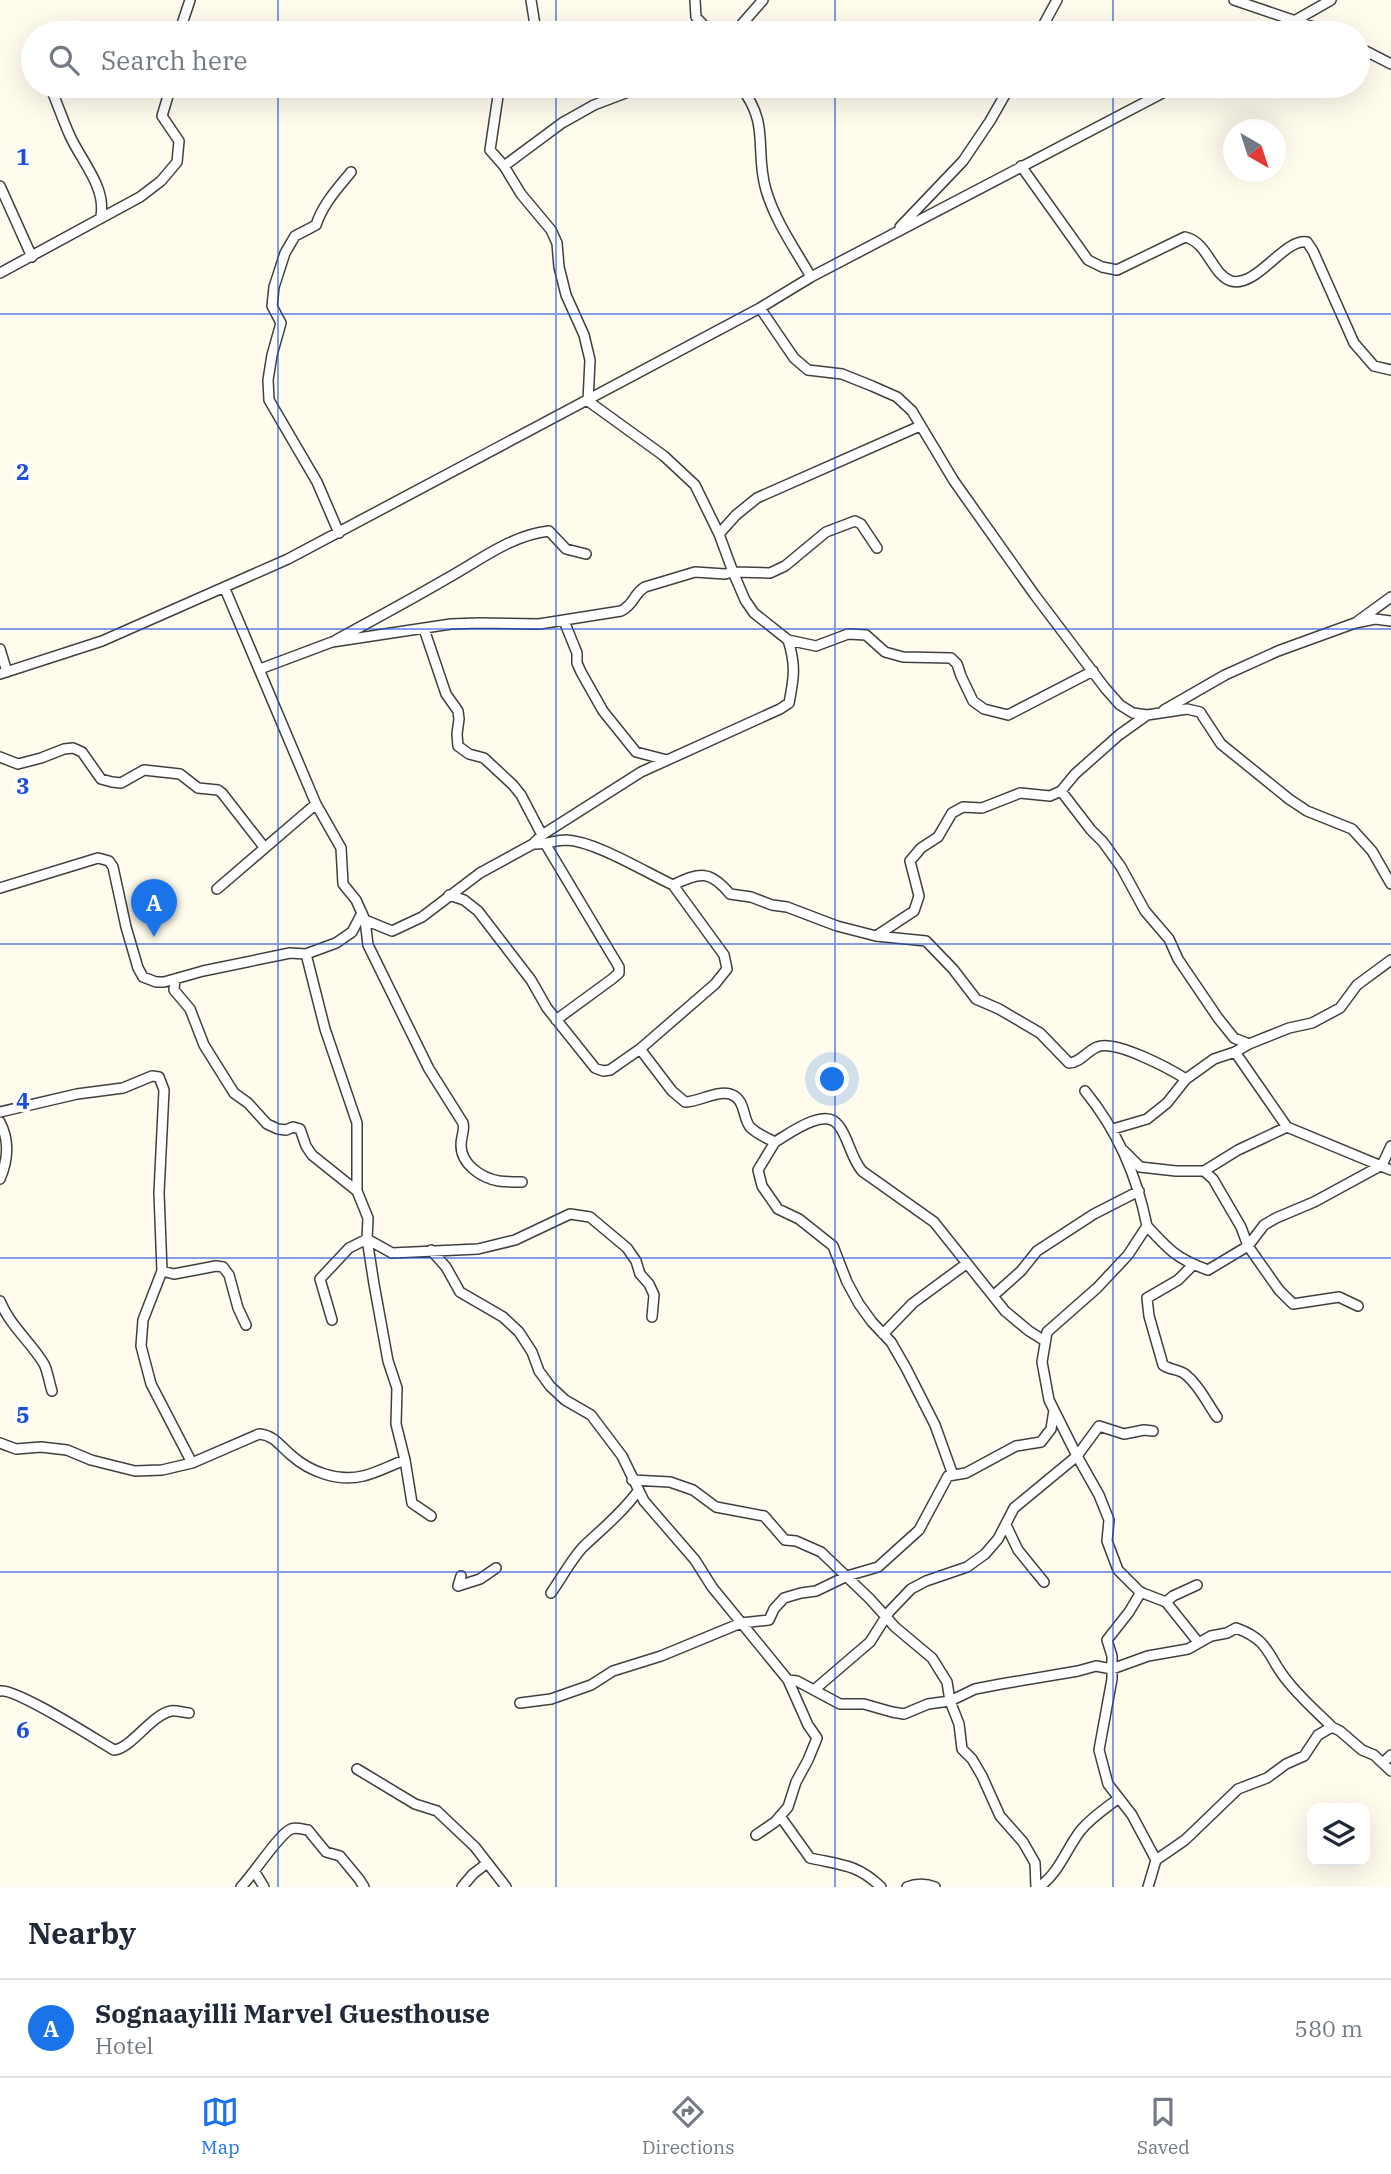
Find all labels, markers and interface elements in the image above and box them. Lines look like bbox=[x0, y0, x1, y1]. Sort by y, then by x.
search box bbox=[21, 21, 1370, 98]
icon: search bbox=[45, 41, 83, 79]
text: Search here bbox=[101, 43, 247, 77]
north arrow bbox=[1223, 119, 1286, 182]
text: 1 bbox=[16, 141, 30, 171]
text: 2 bbox=[16, 456, 30, 486]
text: 3 bbox=[16, 770, 30, 800]
pin: A bbox=[131, 879, 177, 937]
your location bbox=[815, 1062, 849, 1096]
text: 4 bbox=[16, 1085, 30, 1115]
text: 5 bbox=[16, 1399, 30, 1429]
text: 6 bbox=[16, 1714, 30, 1744]
map controls bbox=[1307, 1803, 1370, 1866]
button: layers bbox=[1307, 1803, 1370, 1866]
text: Nearby bbox=[28, 1913, 136, 1952]
text: Sognaayilli Marvel Guesthouse bbox=[95, 1996, 490, 2030]
text: A bbox=[43, 2013, 59, 2043]
text: 580 m bbox=[1294, 2013, 1363, 2043]
text: Hotel bbox=[95, 2030, 153, 2060]
tab: Map bbox=[201, 2093, 240, 2159]
tab: Directions bbox=[642, 2093, 735, 2159]
tab: Saved bbox=[1137, 2093, 1190, 2159]

